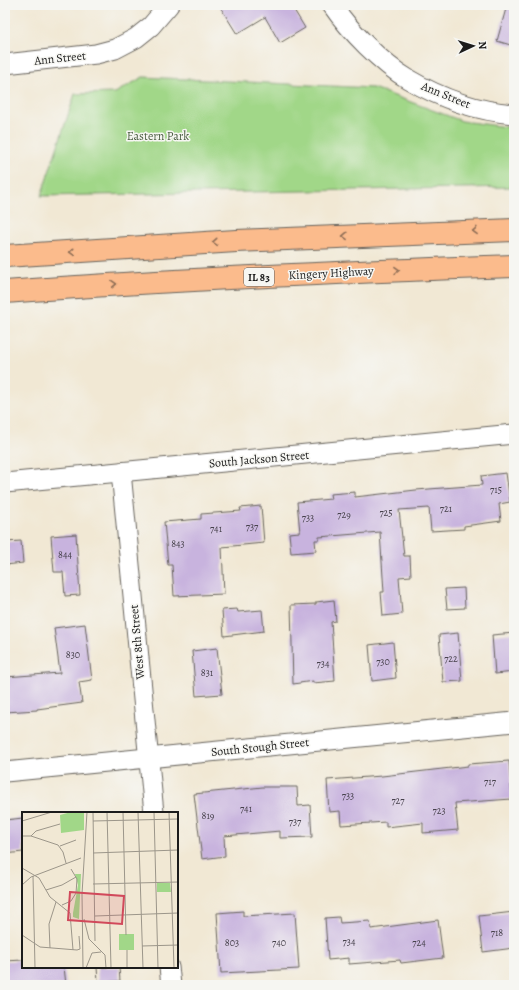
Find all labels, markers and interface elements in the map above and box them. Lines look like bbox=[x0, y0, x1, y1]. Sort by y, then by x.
north arrow bbox=[453, 26, 493, 66]
text: N bbox=[475, 41, 490, 50]
street label: Ann Street bbox=[32, 47, 87, 69]
street label: Ann Street bbox=[418, 78, 473, 112]
park label: Eastern Park bbox=[127, 128, 189, 144]
one-way arrow bbox=[472, 227, 478, 236]
one-way arrow bbox=[342, 232, 348, 241]
one-way arrow bbox=[212, 238, 218, 247]
one-way arrow bbox=[69, 247, 75, 256]
street label: Kingery Highway bbox=[288, 263, 374, 283]
one-way arrow bbox=[394, 266, 400, 274]
road number: IL 83 bbox=[244, 268, 274, 286]
one-way arrow bbox=[111, 280, 117, 289]
street label: South Jackson Street bbox=[208, 447, 310, 471]
house number: 715 bbox=[490, 483, 502, 496]
house number: 721 bbox=[440, 502, 453, 515]
house number: 725 bbox=[379, 506, 393, 519]
house number: 729 bbox=[337, 508, 351, 521]
house number: 733 bbox=[302, 511, 314, 524]
house number: 737 bbox=[246, 520, 259, 533]
house number: 741 bbox=[210, 522, 223, 535]
house number: 843 bbox=[171, 537, 185, 550]
house number: 844 bbox=[58, 548, 72, 561]
street label: West 8th Street bbox=[126, 604, 148, 681]
house number: 830 bbox=[66, 648, 80, 661]
house number: 722 bbox=[444, 652, 458, 665]
house number: 730 bbox=[376, 655, 390, 668]
house number: 734 bbox=[317, 657, 330, 670]
house number: 831 bbox=[201, 666, 214, 679]
street label: South Stough Street bbox=[210, 734, 310, 760]
house number: 717 bbox=[484, 775, 497, 788]
house number: 733 bbox=[342, 789, 354, 802]
house number: 727 bbox=[391, 794, 405, 807]
house number: 741 bbox=[240, 802, 253, 815]
house number: 723 bbox=[432, 804, 446, 817]
house number: 819 bbox=[202, 809, 215, 822]
inset map bbox=[22, 812, 178, 968]
house number: 737 bbox=[289, 815, 302, 828]
house number: 718 bbox=[491, 926, 503, 939]
house number: 734 bbox=[343, 935, 356, 948]
house number: 803 bbox=[225, 936, 239, 949]
house number: 740 bbox=[272, 936, 286, 949]
house number: 724 bbox=[412, 936, 426, 949]

